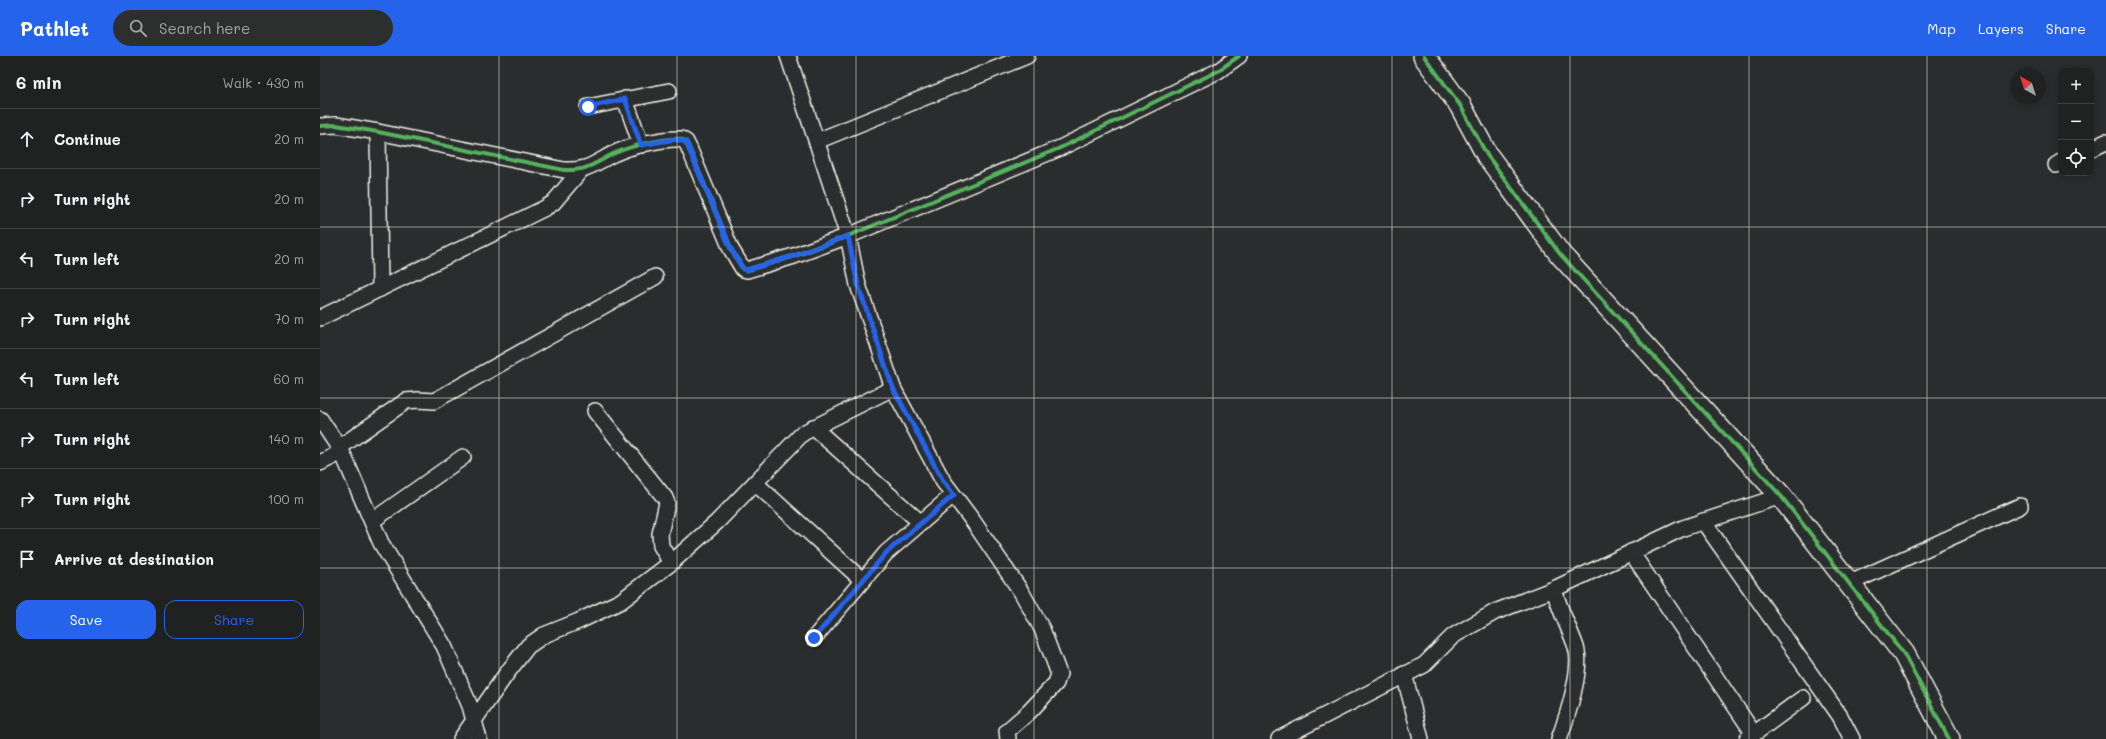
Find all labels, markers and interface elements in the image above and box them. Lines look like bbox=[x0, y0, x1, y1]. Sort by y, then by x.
search box bbox=[113, 10, 393, 46]
text: Pathlet bbox=[20, 16, 89, 41]
icon: search bbox=[127, 17, 149, 39]
text: Search here bbox=[159, 18, 250, 38]
text: Map bbox=[1927, 19, 1956, 38]
text: Layers bbox=[1978, 19, 2024, 38]
text: Share bbox=[2046, 19, 2086, 38]
north arrow bbox=[2010, 68, 2046, 104]
map controls bbox=[2058, 68, 2094, 176]
button: + bbox=[2058, 68, 2094, 104]
text: 6 min bbox=[16, 71, 61, 93]
text: Walk · 430 m bbox=[223, 74, 304, 91]
route start bbox=[579, 98, 597, 116]
button: − bbox=[2058, 104, 2094, 140]
icon: ahead bbox=[16, 128, 38, 150]
text: Continue bbox=[54, 129, 121, 149]
text: 20 m bbox=[274, 130, 304, 147]
button: locate bbox=[2058, 140, 2094, 176]
icon: right bbox=[16, 188, 38, 210]
text: Turn right bbox=[54, 189, 131, 209]
text: 20 m bbox=[274, 190, 304, 207]
icon: left bbox=[16, 248, 38, 270]
text: Turn left bbox=[54, 249, 119, 269]
text: 20 m bbox=[274, 250, 304, 267]
icon: right bbox=[16, 308, 38, 330]
text: Turn right bbox=[54, 309, 131, 329]
text: 70 m bbox=[274, 310, 304, 327]
icon: left bbox=[16, 368, 38, 390]
text: Turn left bbox=[54, 369, 119, 389]
text: 60 m bbox=[274, 370, 304, 387]
icon: right bbox=[16, 428, 38, 450]
text: Turn right bbox=[54, 429, 131, 449]
text: 140 m bbox=[268, 430, 304, 447]
icon: right bbox=[16, 488, 38, 510]
text: Turn right bbox=[54, 489, 131, 509]
text: 100 m bbox=[268, 490, 304, 507]
icon: arrive bbox=[16, 548, 38, 570]
text: Arrive at destination bbox=[54, 549, 214, 569]
button: Save bbox=[16, 600, 156, 639]
button: Share bbox=[164, 600, 304, 639]
route end bbox=[805, 629, 823, 647]

